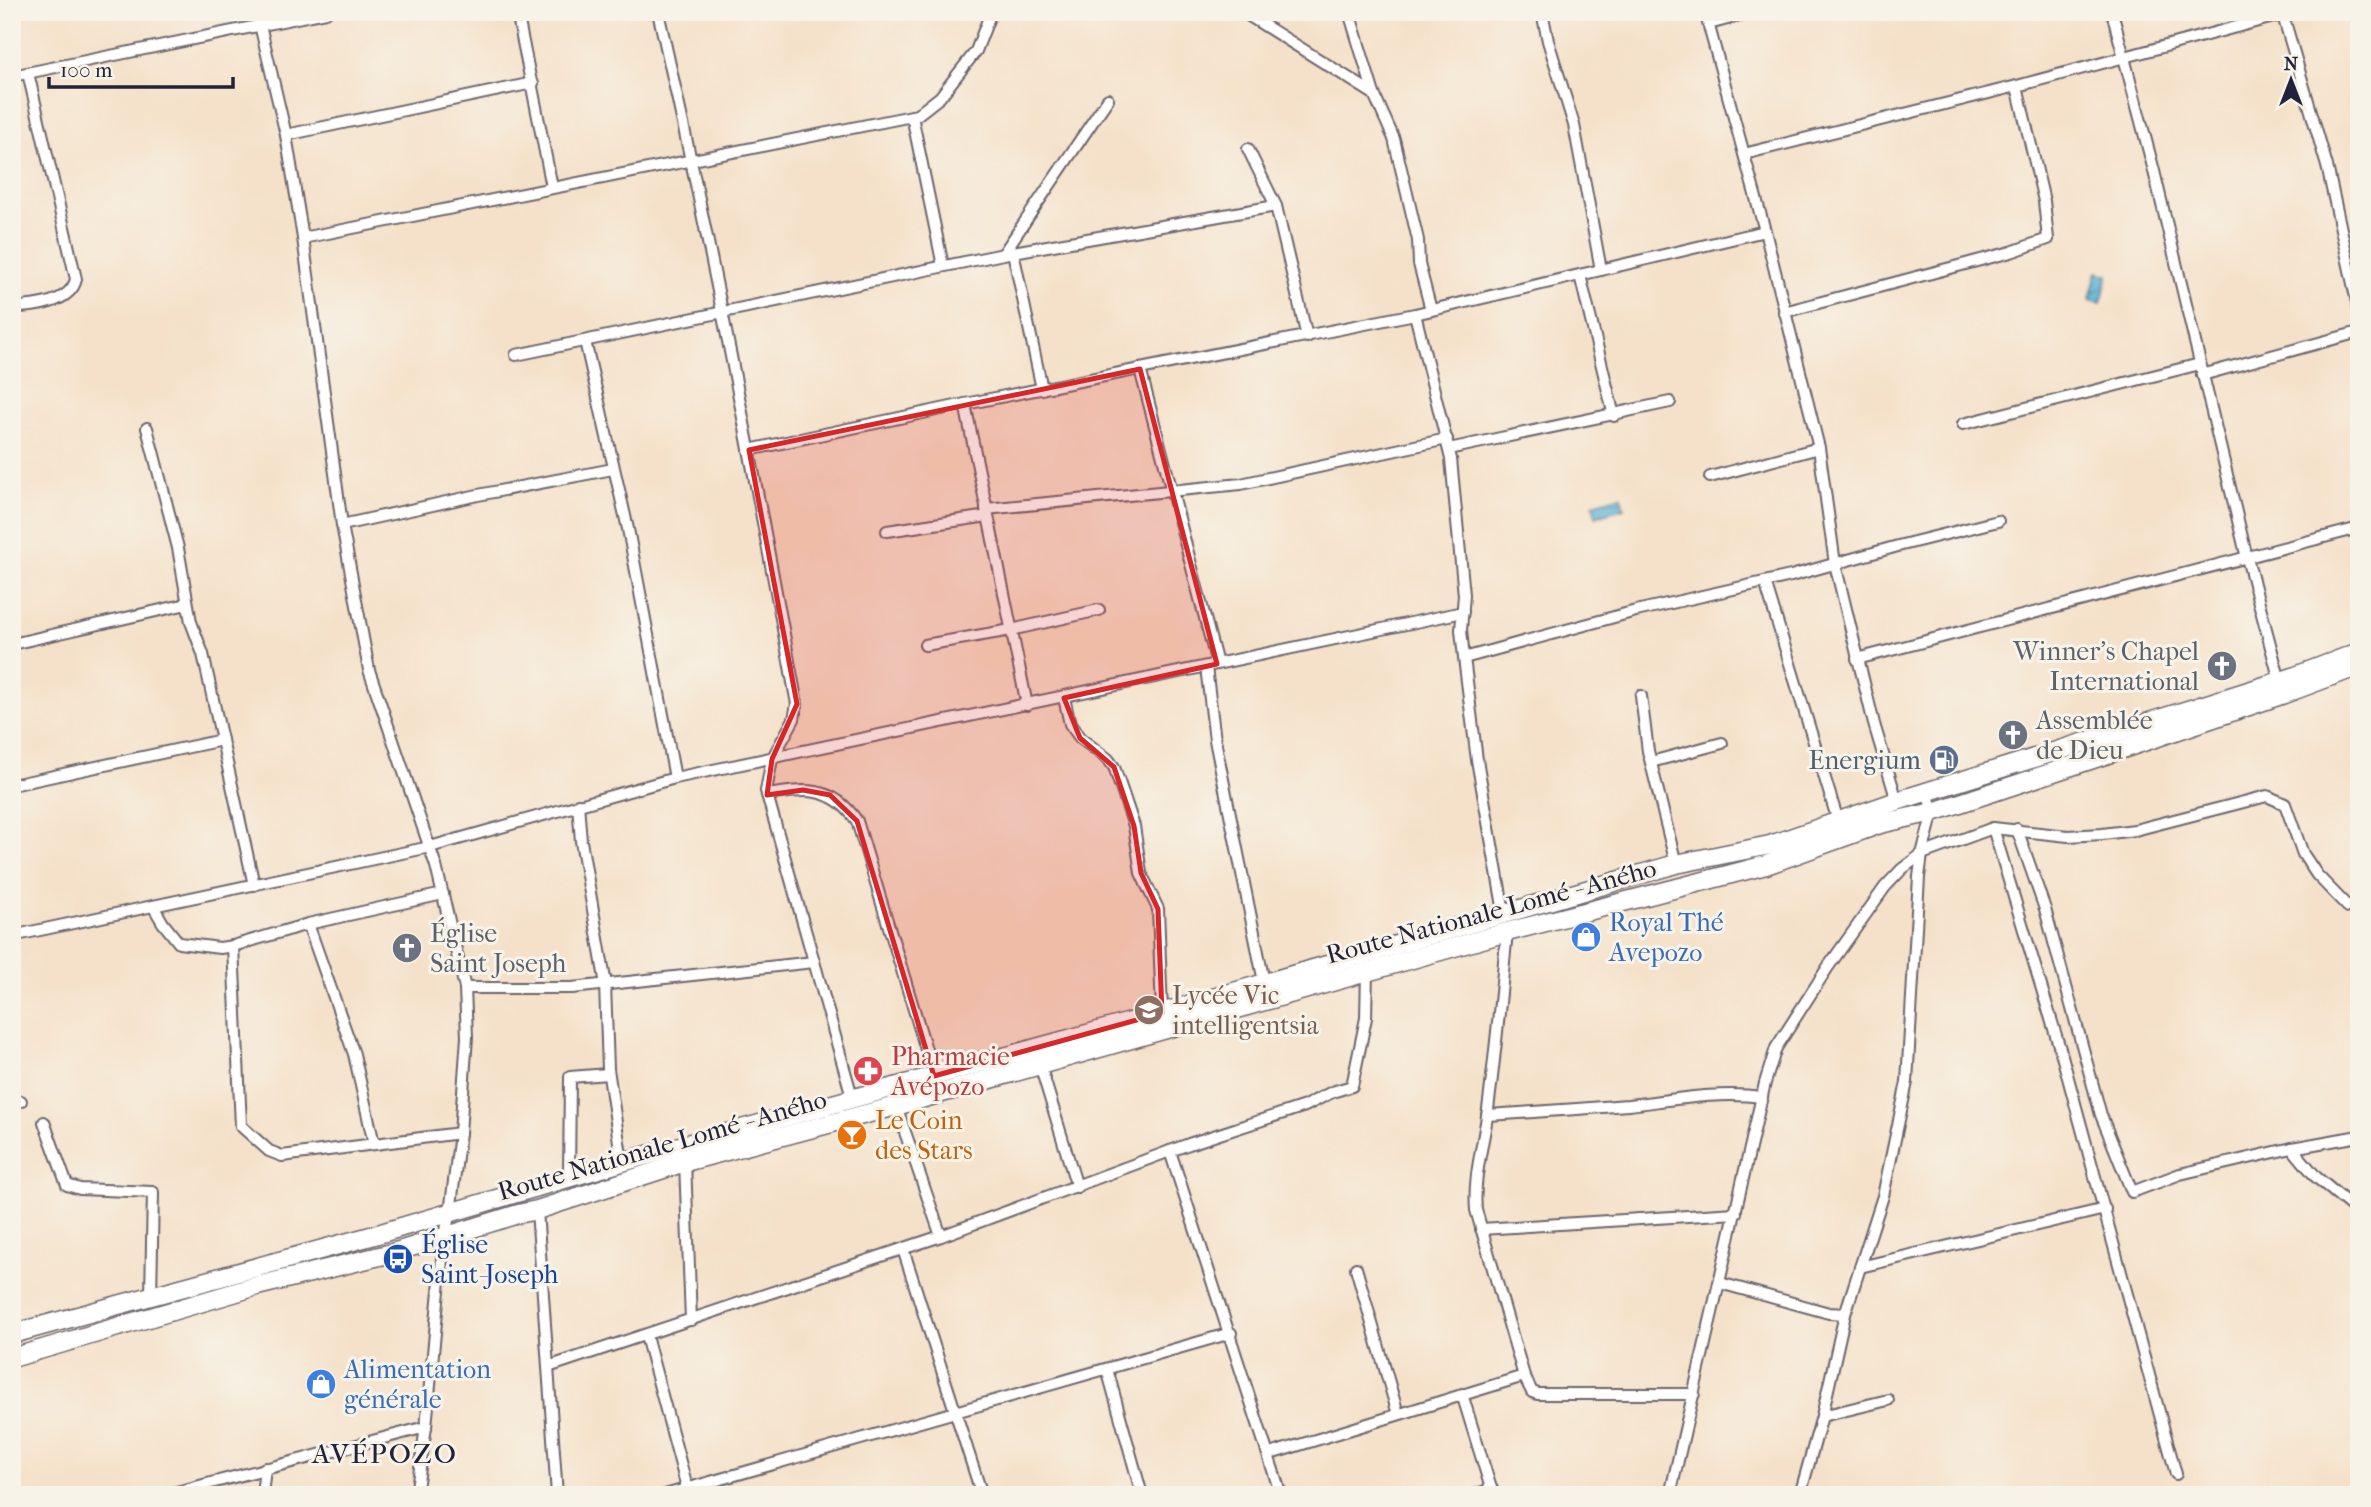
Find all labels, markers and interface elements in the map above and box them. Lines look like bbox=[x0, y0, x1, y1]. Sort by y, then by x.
scale bar bbox=[49, 46, 233, 90]
north arrow bbox=[2256, 46, 2326, 116]
text: N bbox=[2284, 53, 2299, 75]
text: 100 m bbox=[60, 58, 113, 82]
place label: Winner's Chapel International bbox=[2012, 636, 2199, 697]
church icon: Winner's Chapel International bbox=[2205, 649, 2239, 683]
place label: Assemblée de Dieu bbox=[2035, 705, 2153, 766]
church icon: Assemblée de Dieu bbox=[1996, 718, 2030, 752]
fuel station icon: Energium bbox=[1927, 743, 1961, 777]
place label: Energium bbox=[1809, 745, 1921, 776]
street label: Route Nationale Lomé - Aného bbox=[1323, 852, 1660, 971]
place label: Royal Thé Avepozo bbox=[1608, 907, 1724, 968]
place label: Église Saint Joseph bbox=[430, 917, 567, 979]
shop icon: Royal Thé Avepozo bbox=[1569, 920, 1603, 954]
church icon: Église Saint Joseph bbox=[390, 931, 424, 965]
place label: Lycée Vic intelligentsia bbox=[1172, 980, 1320, 1041]
school or university icon: Lycée Vic intelligentsia bbox=[1132, 993, 1166, 1027]
place label: Pharmacie Avépozo bbox=[890, 1041, 1010, 1102]
pharmacy icon: Pharmacie Avépozo bbox=[851, 1054, 885, 1088]
street label: Route Nationale Lomé - Aného bbox=[494, 1084, 830, 1207]
place label: Le Coin des Stars bbox=[875, 1105, 973, 1166]
bar icon: Le Coin des Stars bbox=[835, 1118, 869, 1152]
place label: Église Saint-Joseph bbox=[421, 1228, 559, 1290]
bus stop icon: Église Saint-Joseph bbox=[381, 1242, 415, 1276]
place label: Alimentation générale bbox=[343, 1354, 491, 1415]
shop icon: Alimentation générale bbox=[304, 1367, 338, 1401]
district label: AVÉPOZO bbox=[311, 1437, 458, 1470]

